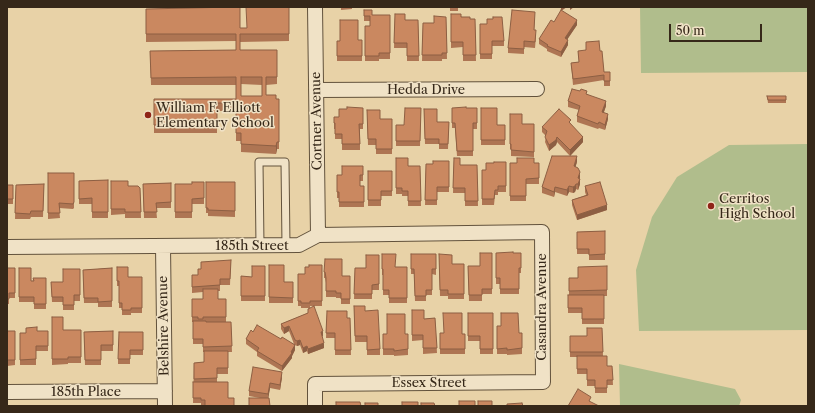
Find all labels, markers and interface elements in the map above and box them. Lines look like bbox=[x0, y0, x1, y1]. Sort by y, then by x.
scale bar bbox=[671, 16, 764, 42]
text: 50 m bbox=[676, 23, 705, 38]
street label: Cortner Avenue bbox=[308, 72, 326, 170]
street label: Hedda Drive bbox=[387, 82, 465, 98]
place label: William F. Elliott Elementary School bbox=[156, 100, 274, 131]
marker: William F. Elliott Elementary School bbox=[143, 110, 153, 120]
place label: Cerritos High School bbox=[719, 191, 795, 222]
marker: Cerritos High School bbox=[706, 201, 716, 211]
street label: 185th Street bbox=[215, 238, 289, 254]
street label: Casandra Avenue bbox=[534, 253, 550, 361]
street label: Belshire Avenue bbox=[155, 276, 173, 376]
street label: Essex Street bbox=[392, 375, 466, 391]
street label: 185th Place bbox=[51, 384, 121, 400]

